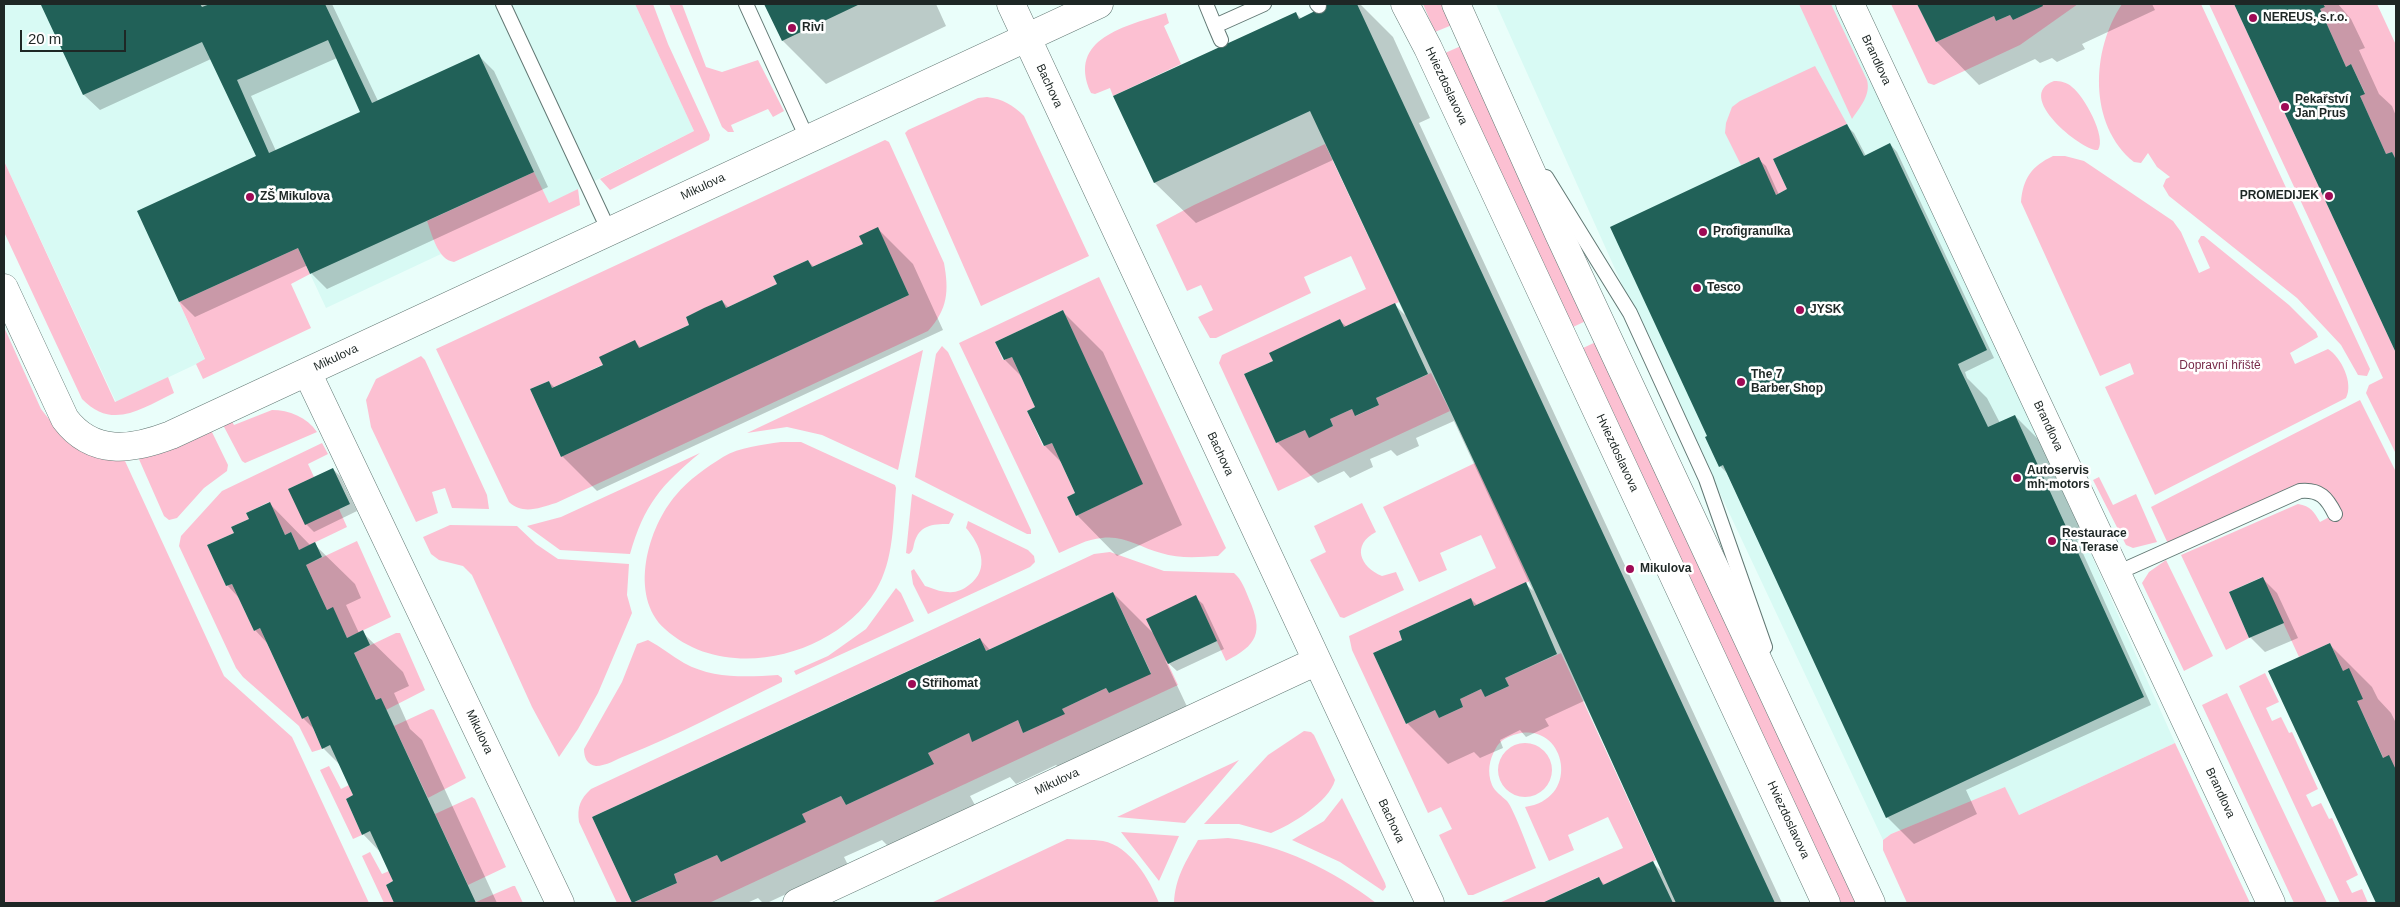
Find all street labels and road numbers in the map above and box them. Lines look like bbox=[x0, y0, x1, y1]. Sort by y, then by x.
street label: Brandlova bbox=[1858, 32, 1894, 88]
street label: Hviezdoslavova bbox=[1422, 45, 1470, 127]
street label: Bachova bbox=[1033, 62, 1065, 110]
street label: Mikulova bbox=[679, 170, 727, 204]
street label: Mikulova bbox=[312, 341, 360, 375]
street label: Brandlova bbox=[2030, 398, 2066, 454]
street label: Hviezdoslavova bbox=[1593, 412, 1641, 494]
street label: Bachova bbox=[1204, 430, 1236, 478]
street label: Mikulova bbox=[462, 708, 496, 756]
street label: Mikulova bbox=[1033, 765, 1081, 799]
street label: Brandlova bbox=[2202, 765, 2238, 821]
street label: Hviezdoslavova bbox=[1764, 779, 1812, 861]
street label: Bachova bbox=[1375, 797, 1407, 845]

